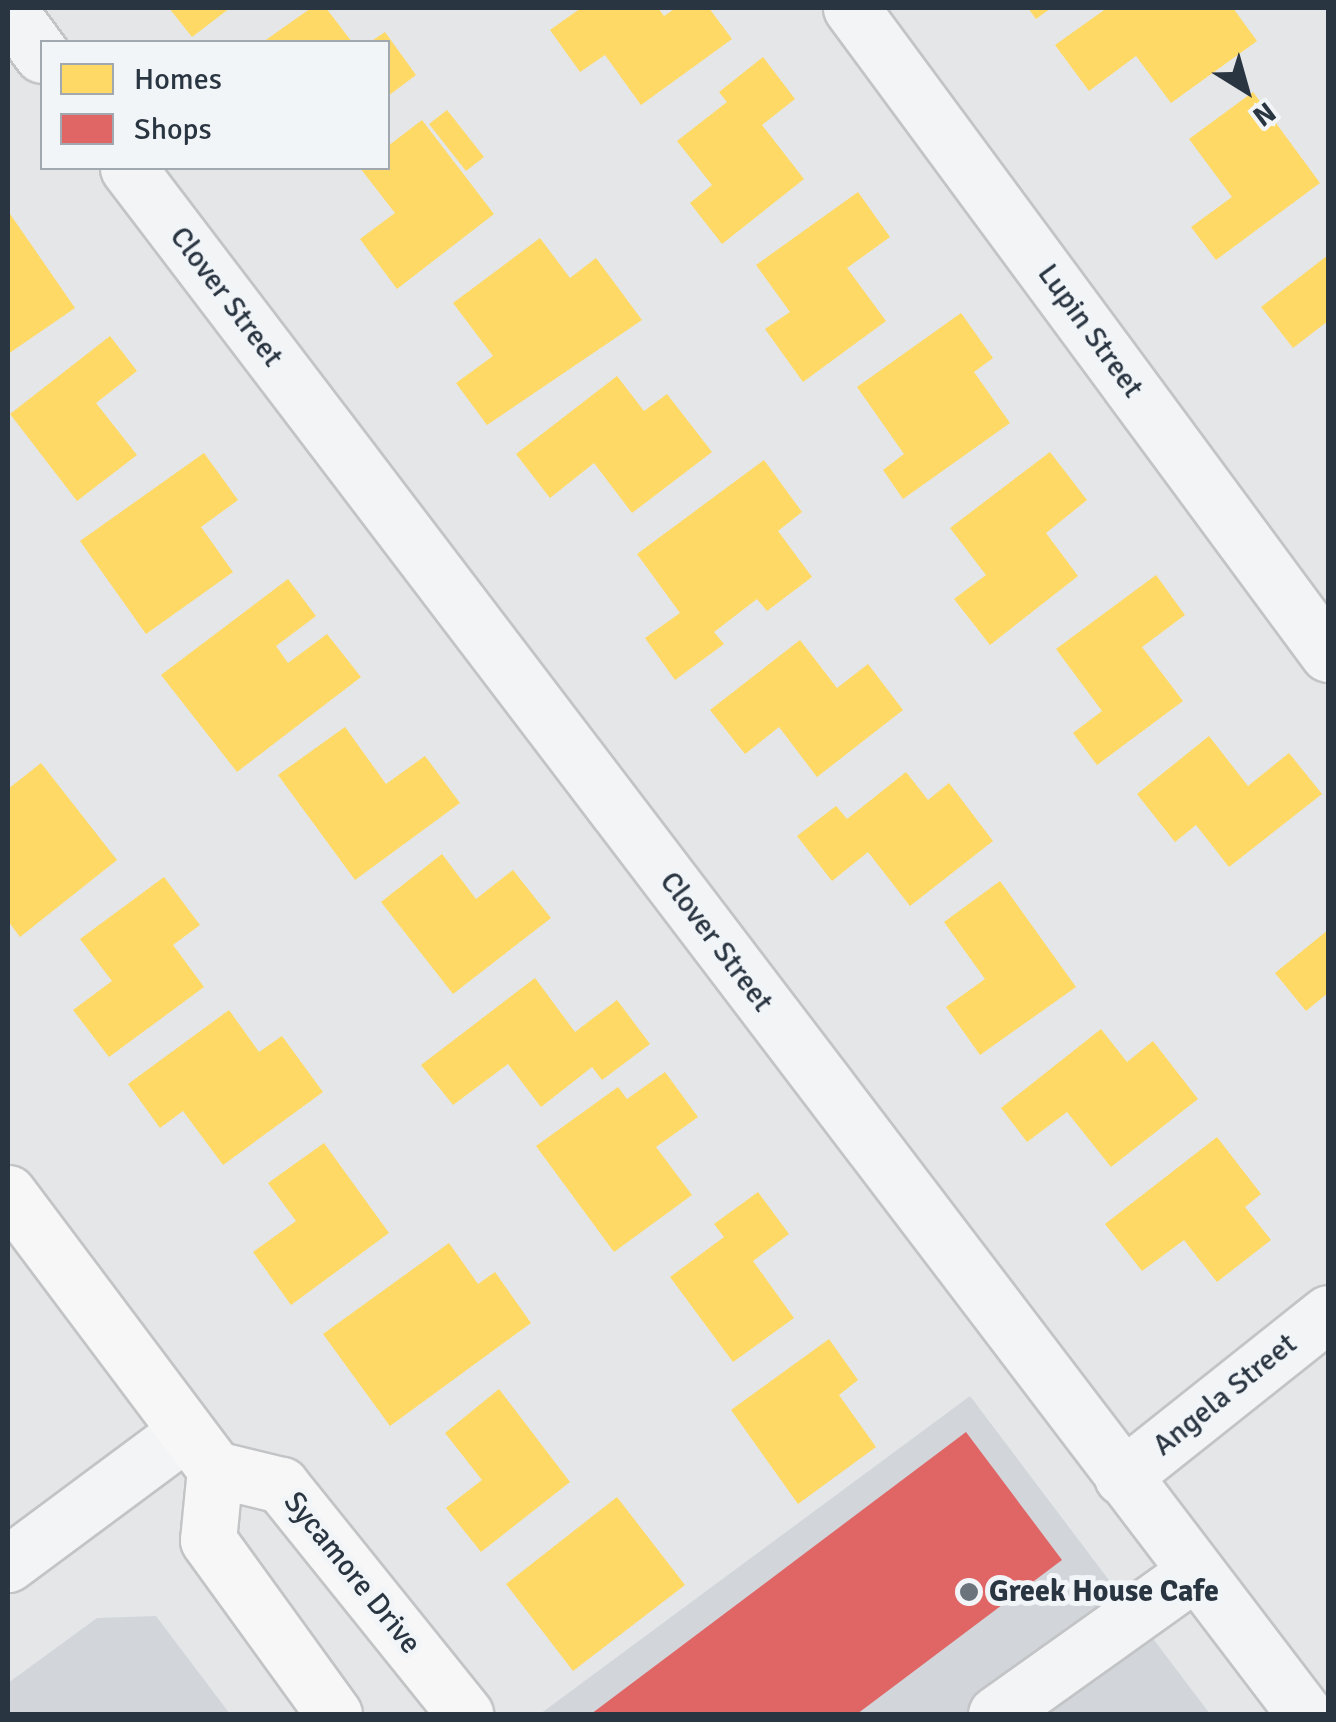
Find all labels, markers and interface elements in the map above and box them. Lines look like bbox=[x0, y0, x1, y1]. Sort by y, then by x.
legend bbox=[40, 40, 390, 170]
north arrow bbox=[1196, 40, 1296, 140]
text: Homes bbox=[134, 61, 222, 98]
text: N bbox=[1246, 95, 1282, 133]
text: Shops bbox=[134, 111, 212, 148]
street label: Clover Street bbox=[162, 220, 290, 374]
street label: Lupin Street bbox=[1029, 257, 1151, 405]
street label: Clover Street bbox=[652, 865, 780, 1019]
street label: Angela Street bbox=[1146, 1326, 1304, 1464]
street label: Sycamore Drive bbox=[276, 1485, 428, 1661]
place label: Greek House Cafe bbox=[989, 1574, 1219, 1610]
marker: Greek House Cafe bbox=[958, 1581, 980, 1603]

